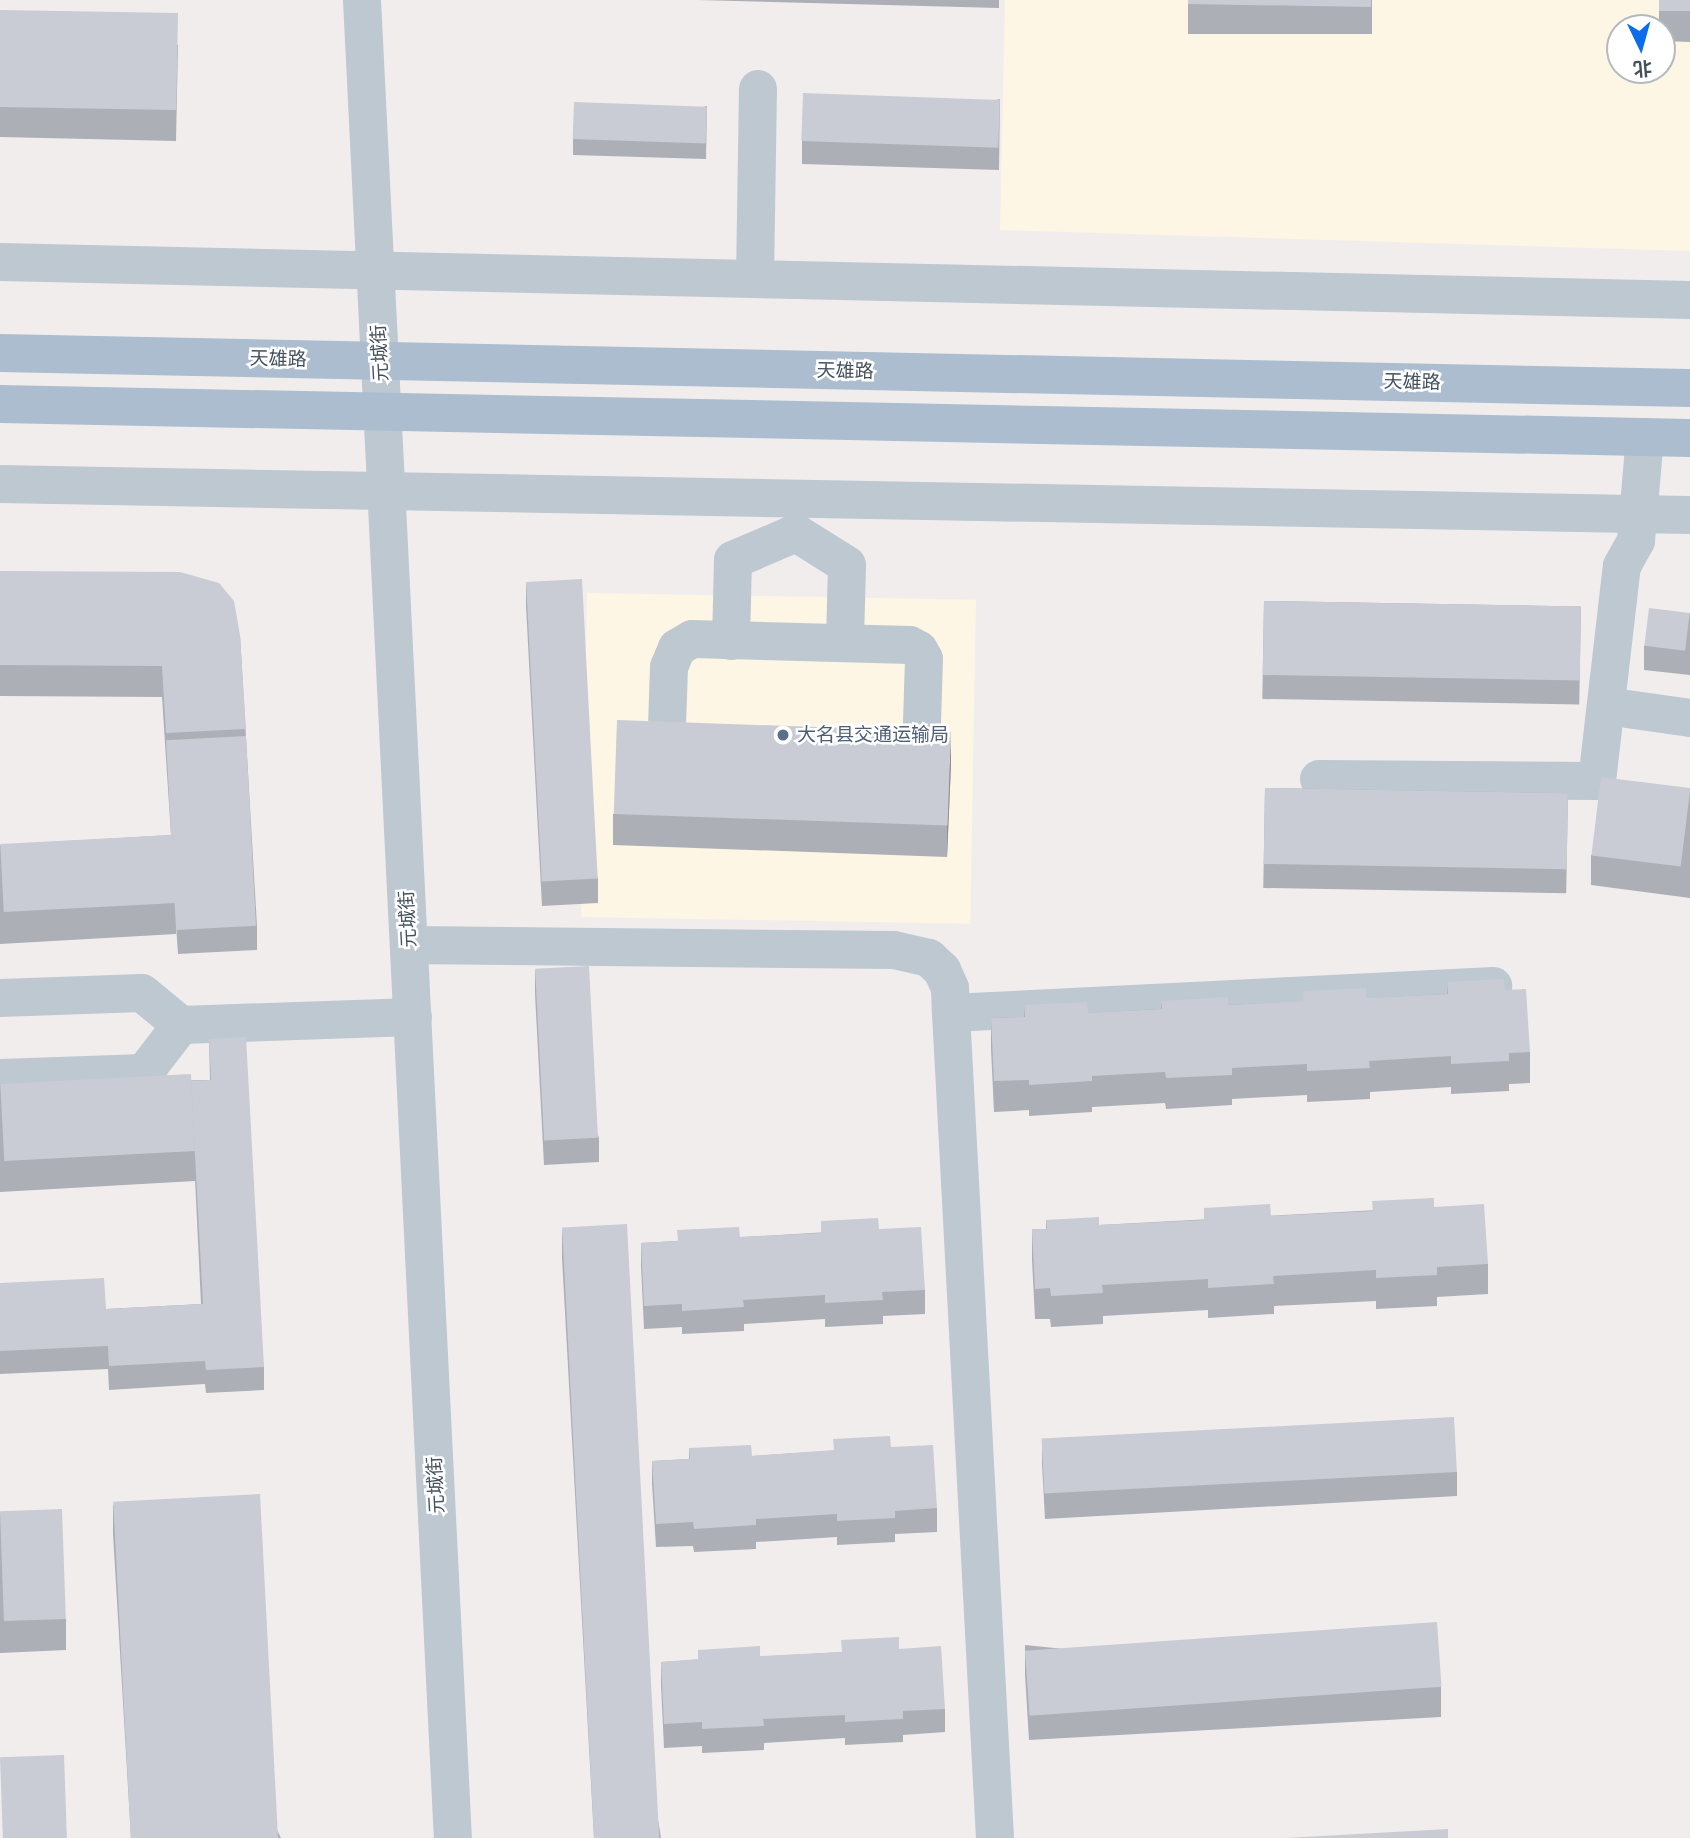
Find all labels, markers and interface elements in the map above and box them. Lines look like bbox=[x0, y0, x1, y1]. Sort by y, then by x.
north arrow bbox=[1606, 14, 1676, 84]
text: 北 bbox=[1632, 56, 1653, 81]
street label: 元城街 bbox=[367, 324, 393, 382]
street label: 天雄路 bbox=[249, 347, 307, 371]
street label: 天雄路 bbox=[816, 359, 874, 383]
street label: 天雄路 bbox=[1383, 370, 1441, 394]
place label: 大名县交通运输局 bbox=[797, 724, 949, 746]
marker: 大名县交通运输局 bbox=[775, 727, 791, 743]
street label: 元城街 bbox=[395, 890, 421, 948]
street label: 元城街 bbox=[423, 1456, 449, 1514]

